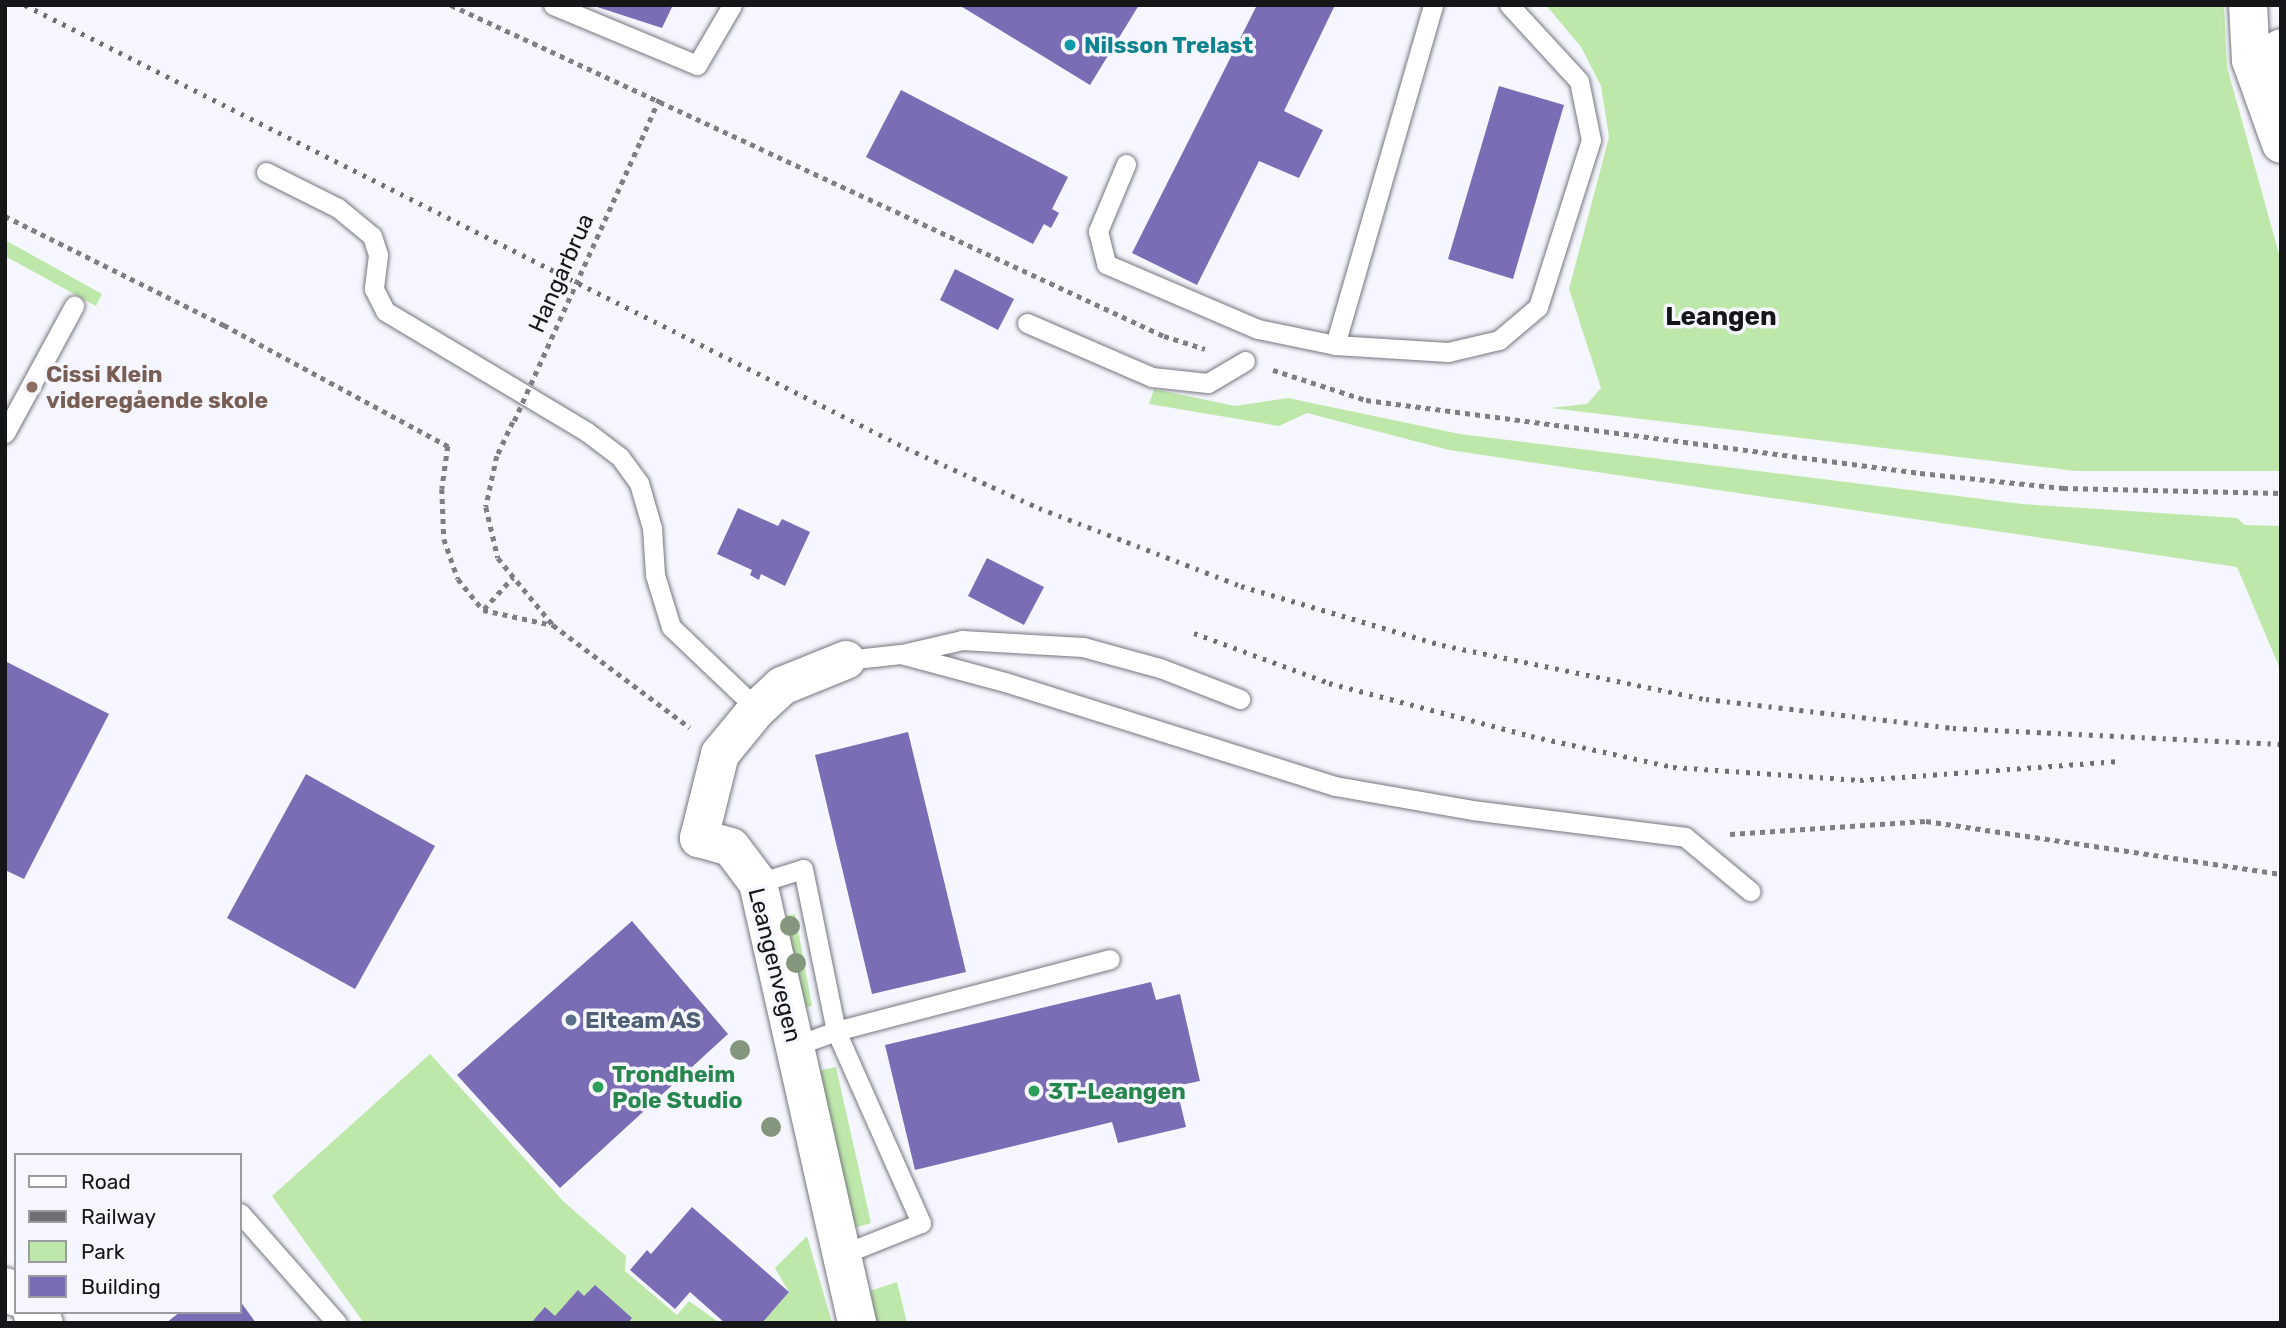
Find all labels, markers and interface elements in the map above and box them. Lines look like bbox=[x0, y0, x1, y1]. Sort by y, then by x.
place label: Nilsson Trelast bbox=[1084, 31, 1254, 59]
marker: Nilsson Trelast bbox=[1062, 37, 1078, 53]
street label: Hangarbrua bbox=[523, 209, 599, 337]
district label: Leangen bbox=[1665, 301, 1777, 333]
place label: Cissi Klein videregående skole bbox=[46, 360, 268, 414]
marker: Cissi Klein videregående skole bbox=[24, 379, 40, 395]
street label: Leangenvegen bbox=[742, 885, 808, 1045]
place label: Elteam AS bbox=[585, 1006, 702, 1034]
marker: Elteam AS bbox=[563, 1012, 579, 1028]
place label: Trondheim Pole Studio bbox=[612, 1060, 742, 1114]
place label: 3T-Leangen bbox=[1048, 1077, 1186, 1105]
marker: Trondheim Pole Studio bbox=[590, 1079, 606, 1095]
marker: 3T-Leangen bbox=[1026, 1083, 1042, 1099]
legend bbox=[14, 1153, 242, 1314]
text: Road bbox=[81, 1169, 131, 1194]
text: Railway bbox=[81, 1204, 156, 1229]
text: Park bbox=[81, 1239, 125, 1264]
text: Building bbox=[81, 1274, 161, 1299]

